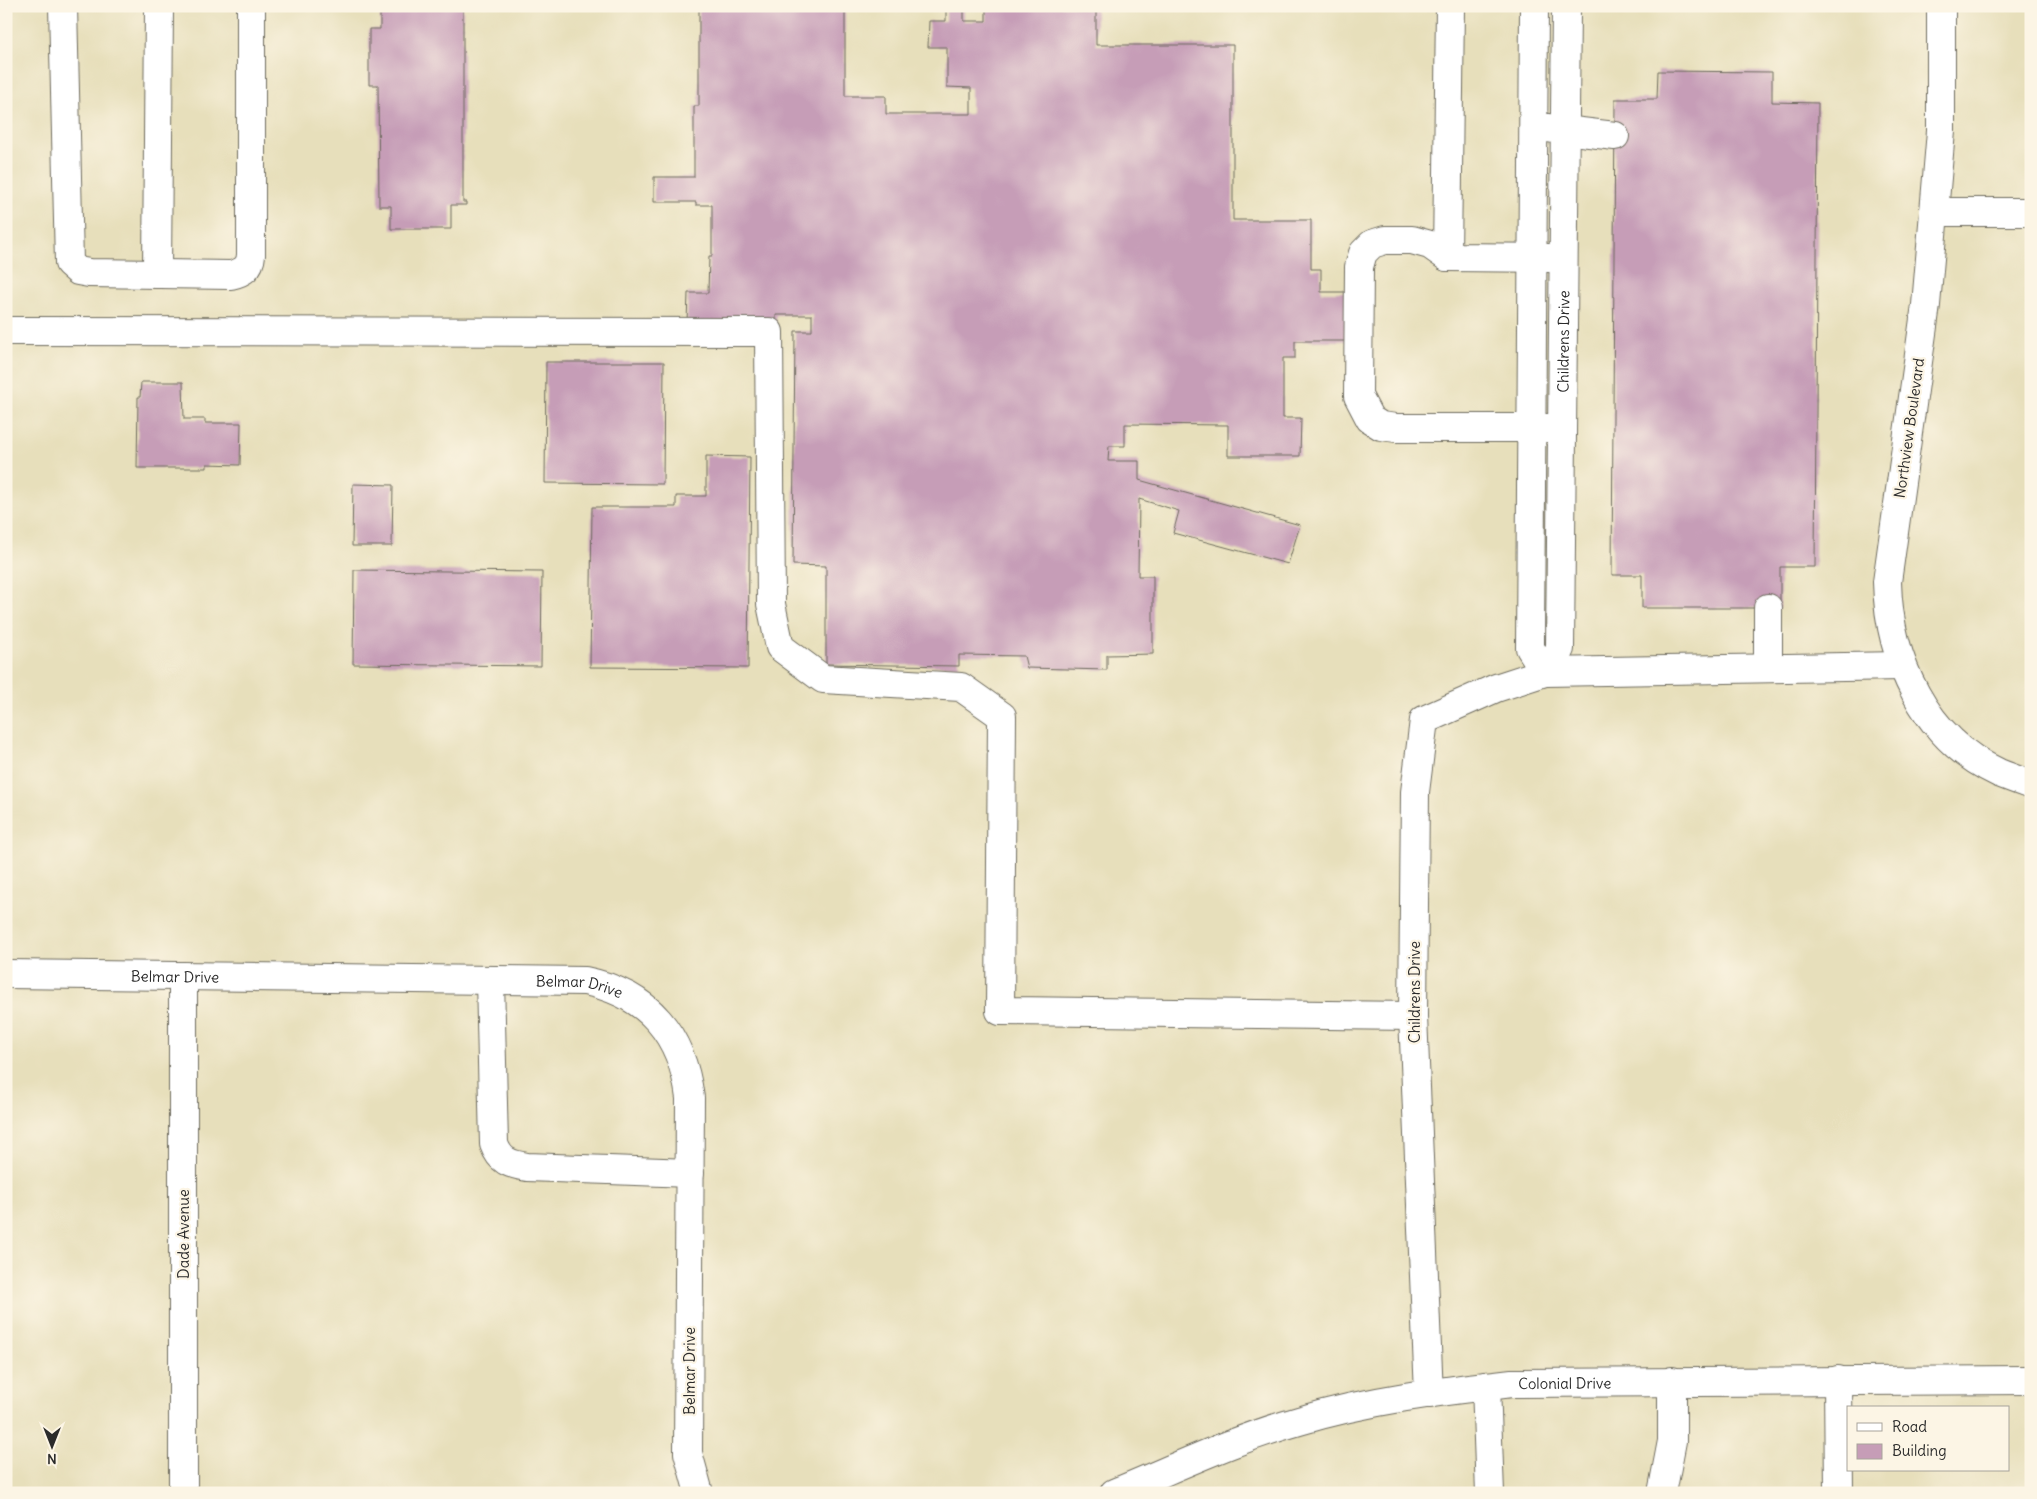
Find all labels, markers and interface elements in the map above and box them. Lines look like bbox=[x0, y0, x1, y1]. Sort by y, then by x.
street label: Childrens Drive bbox=[1553, 290, 1573, 393]
street label: Northview Boulevard bbox=[1890, 356, 1928, 499]
street label: Childrens Drive bbox=[1405, 941, 1424, 1043]
street label: Belmar Drive bbox=[131, 966, 219, 986]
street label: Belmar Drive bbox=[536, 971, 626, 1002]
street label: Dade Avenue bbox=[174, 1189, 193, 1279]
street label: Belmar Drive bbox=[680, 1327, 699, 1415]
street label: Colonial Drive bbox=[1518, 1373, 1611, 1392]
legend bbox=[1847, 1406, 2010, 1472]
text: Road bbox=[1892, 1417, 1927, 1436]
north arrow bbox=[28, 1422, 78, 1472]
text: Building bbox=[1892, 1441, 1947, 1460]
text: N bbox=[47, 1450, 57, 1468]

